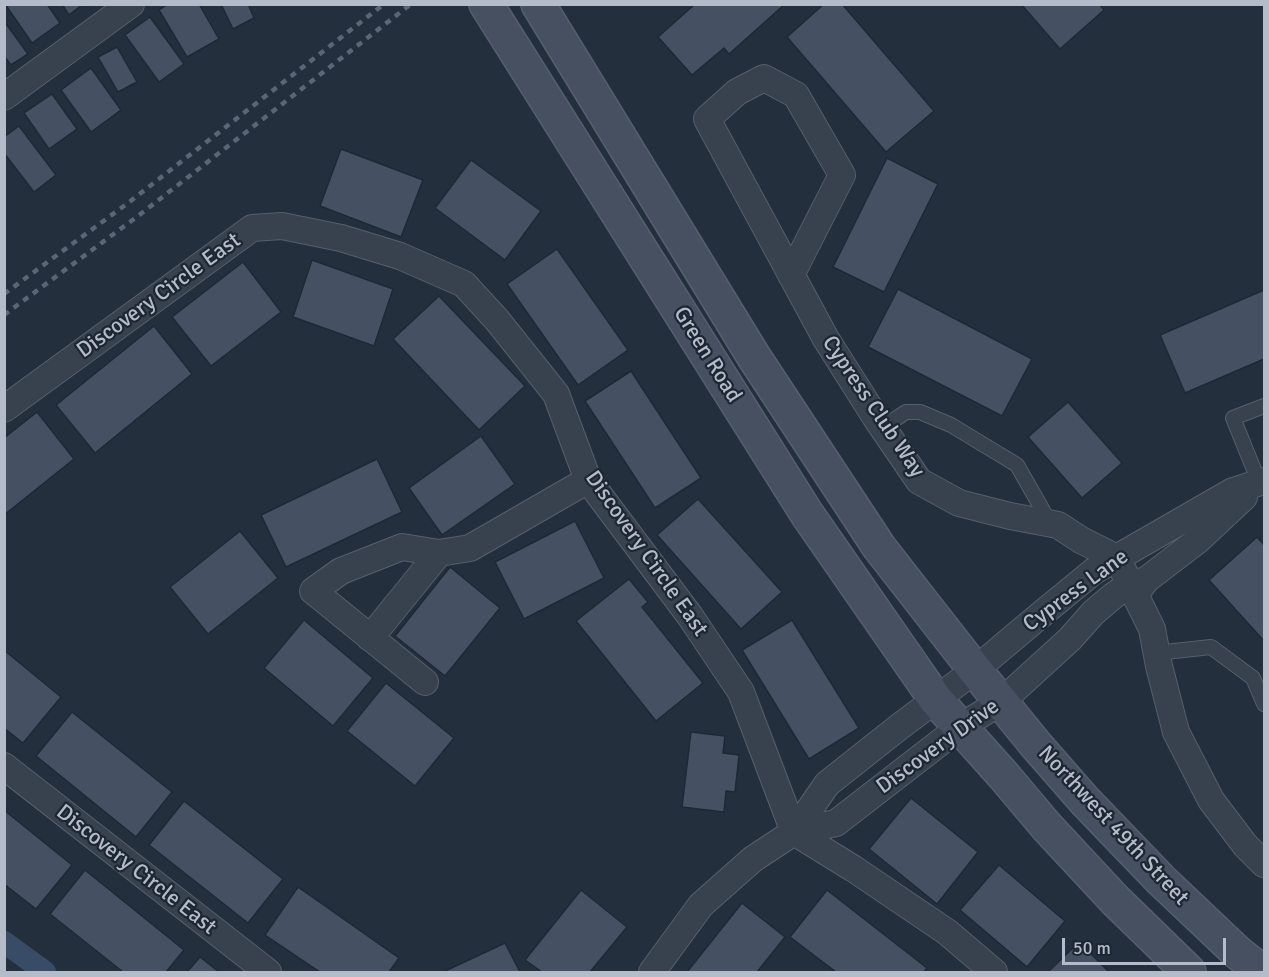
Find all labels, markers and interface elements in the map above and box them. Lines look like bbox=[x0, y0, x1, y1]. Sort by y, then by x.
street label: Discovery Circle East bbox=[72, 228, 246, 364]
street label: Green Road bbox=[667, 302, 747, 408]
street label: Cypress Club Way bbox=[816, 331, 930, 483]
street label: Discovery Circle East bbox=[579, 466, 713, 642]
street label: Cypress Lane bbox=[1018, 544, 1134, 638]
street label: Discovery Drive bbox=[872, 694, 1004, 800]
street label: Northwest 49th Street bbox=[1032, 741, 1194, 911]
street label: Discovery Circle East bbox=[51, 799, 221, 941]
scale bar bbox=[1065, 926, 1228, 964]
text: 50 m bbox=[1073, 937, 1111, 959]

